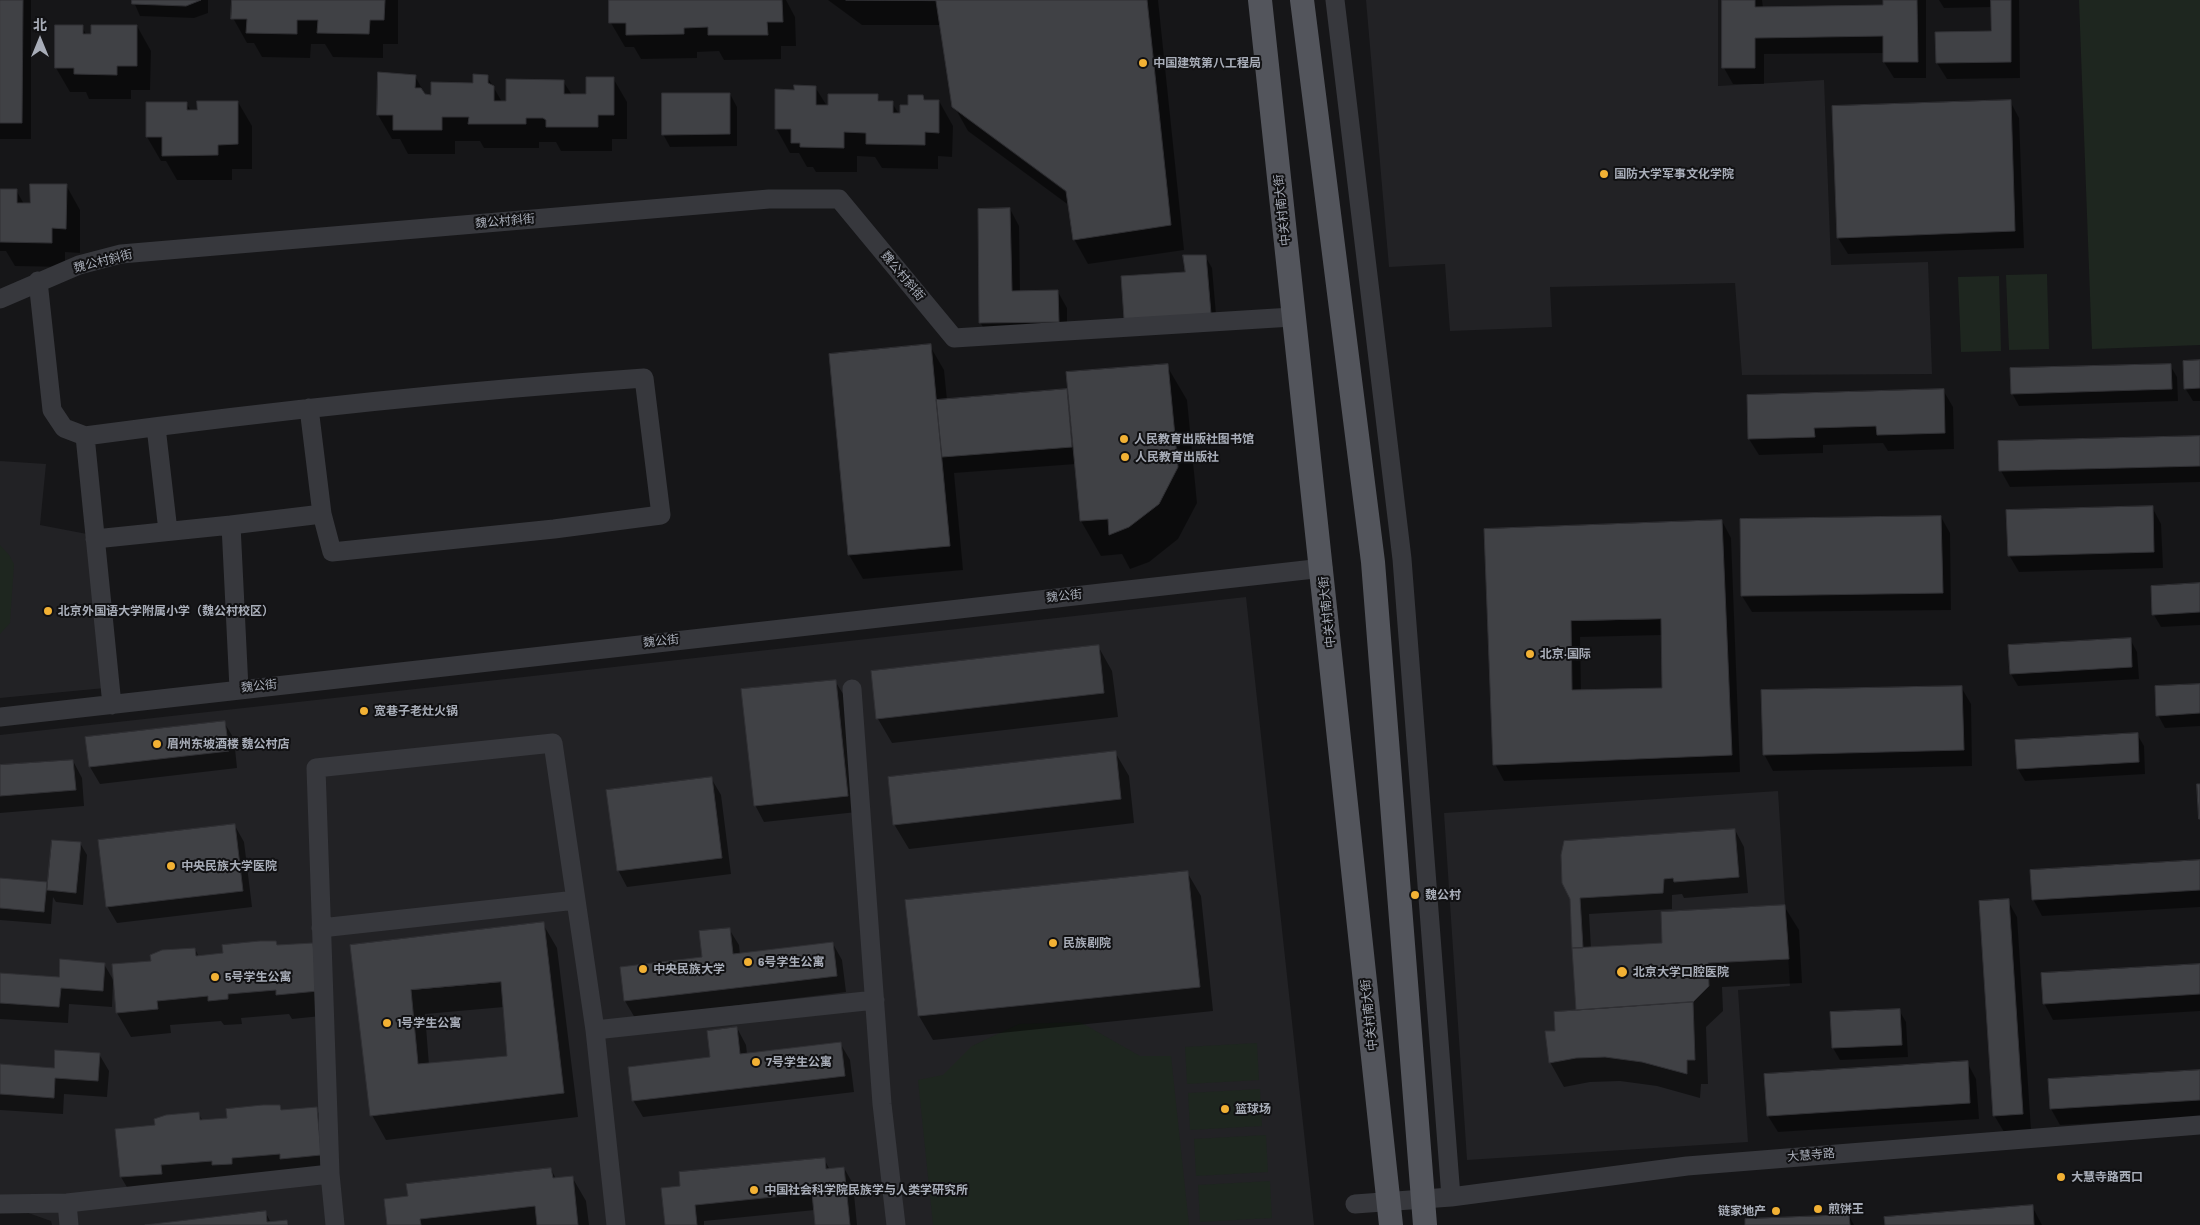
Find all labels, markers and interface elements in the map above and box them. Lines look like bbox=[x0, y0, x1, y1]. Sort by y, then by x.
north arrow bbox=[15, 15, 65, 65]
text: 北 bbox=[33, 16, 47, 33]
place label: 中国建筑第八工程局 bbox=[1153, 56, 1261, 70]
marker: 中国建筑第八工程局 bbox=[1137, 57, 1149, 69]
place label: 国防大学军事文化学院 bbox=[1614, 167, 1734, 181]
marker: 国防大学军事文化学院 bbox=[1598, 168, 1610, 180]
street label: 中关村南大街 bbox=[1271, 173, 1293, 247]
street label: 魏公村斜街 bbox=[474, 211, 536, 231]
street label: 魏公村斜街 bbox=[72, 247, 134, 275]
street label: 魏公村斜街 bbox=[878, 248, 928, 304]
place label: 人民教育出版社图书馆 bbox=[1134, 432, 1254, 446]
marker: 人民教育出版社图书馆 bbox=[1118, 433, 1130, 445]
place label: 人民教育出版社 bbox=[1135, 450, 1219, 464]
marker: 人民教育出版社 bbox=[1119, 451, 1131, 463]
street label: 中关村南大街 bbox=[1316, 575, 1338, 649]
street label: 魏公街 bbox=[1045, 587, 1083, 605]
place label: 北京外国语大学附属小学（魏公村校区） bbox=[58, 604, 274, 618]
marker: 北京外国语大学附属小学（魏公村校区） bbox=[42, 605, 54, 617]
street label: 魏公街 bbox=[642, 632, 680, 650]
place label: 北京·国际 bbox=[1540, 647, 1591, 661]
marker: 北京·国际 bbox=[1524, 648, 1536, 660]
street label: 魏公街 bbox=[240, 677, 278, 695]
place label: 宽巷子老灶火锅 bbox=[374, 704, 458, 718]
marker: 宽巷子老灶火锅 bbox=[358, 705, 370, 717]
place label: 眉州东坡酒楼 魏公村店 bbox=[167, 737, 289, 751]
marker: 眉州东坡酒楼 魏公村店 bbox=[151, 738, 163, 750]
place label: 中央民族大学医院 bbox=[181, 859, 277, 873]
marker: 中央民族大学医院 bbox=[165, 860, 177, 872]
place label: 魏公村 bbox=[1425, 888, 1461, 902]
marker: 魏公村 bbox=[1409, 889, 1421, 901]
place label: 民族剧院 bbox=[1063, 936, 1111, 950]
marker: 民族剧院 bbox=[1047, 937, 1059, 949]
place label: 6号学生公寓 bbox=[758, 955, 824, 969]
marker: 6号学生公寓 bbox=[742, 956, 754, 968]
place label: 中央民族大学 bbox=[653, 962, 725, 976]
marker: 中央民族大学 bbox=[637, 963, 649, 975]
marker: 北京大学口腔医院 bbox=[1615, 965, 1629, 979]
place label: 北京大学口腔医院 bbox=[1633, 965, 1729, 979]
place label: 5号学生公寓 bbox=[225, 970, 291, 984]
marker: 5号学生公寓 bbox=[209, 971, 221, 983]
street label: 中关村南大街 bbox=[1358, 978, 1380, 1052]
place label: 1号学生公寓 bbox=[397, 1016, 461, 1030]
marker: 1号学生公寓 bbox=[381, 1017, 393, 1029]
place label: 7号学生公寓 bbox=[766, 1055, 832, 1069]
marker: 7号学生公寓 bbox=[750, 1056, 762, 1068]
place label: 篮球场 bbox=[1235, 1102, 1271, 1116]
marker: 篮球场 bbox=[1219, 1103, 1231, 1115]
street label: 大慧寺路 bbox=[1786, 1146, 1836, 1164]
place label: 大慧寺路西口 bbox=[2071, 1170, 2143, 1184]
marker: 大慧寺路西口 bbox=[2055, 1171, 2067, 1183]
place label: 中国社会科学院民族学与人类学研究所 bbox=[764, 1183, 968, 1197]
marker: 中国社会科学院民族学与人类学研究所 bbox=[748, 1184, 760, 1196]
place label: 煎饼王 bbox=[1828, 1202, 1864, 1216]
marker: 煎饼王 bbox=[1812, 1203, 1824, 1215]
place label: 链家地产 bbox=[1718, 1204, 1766, 1218]
marker: 链家地产 bbox=[1770, 1205, 1782, 1217]

